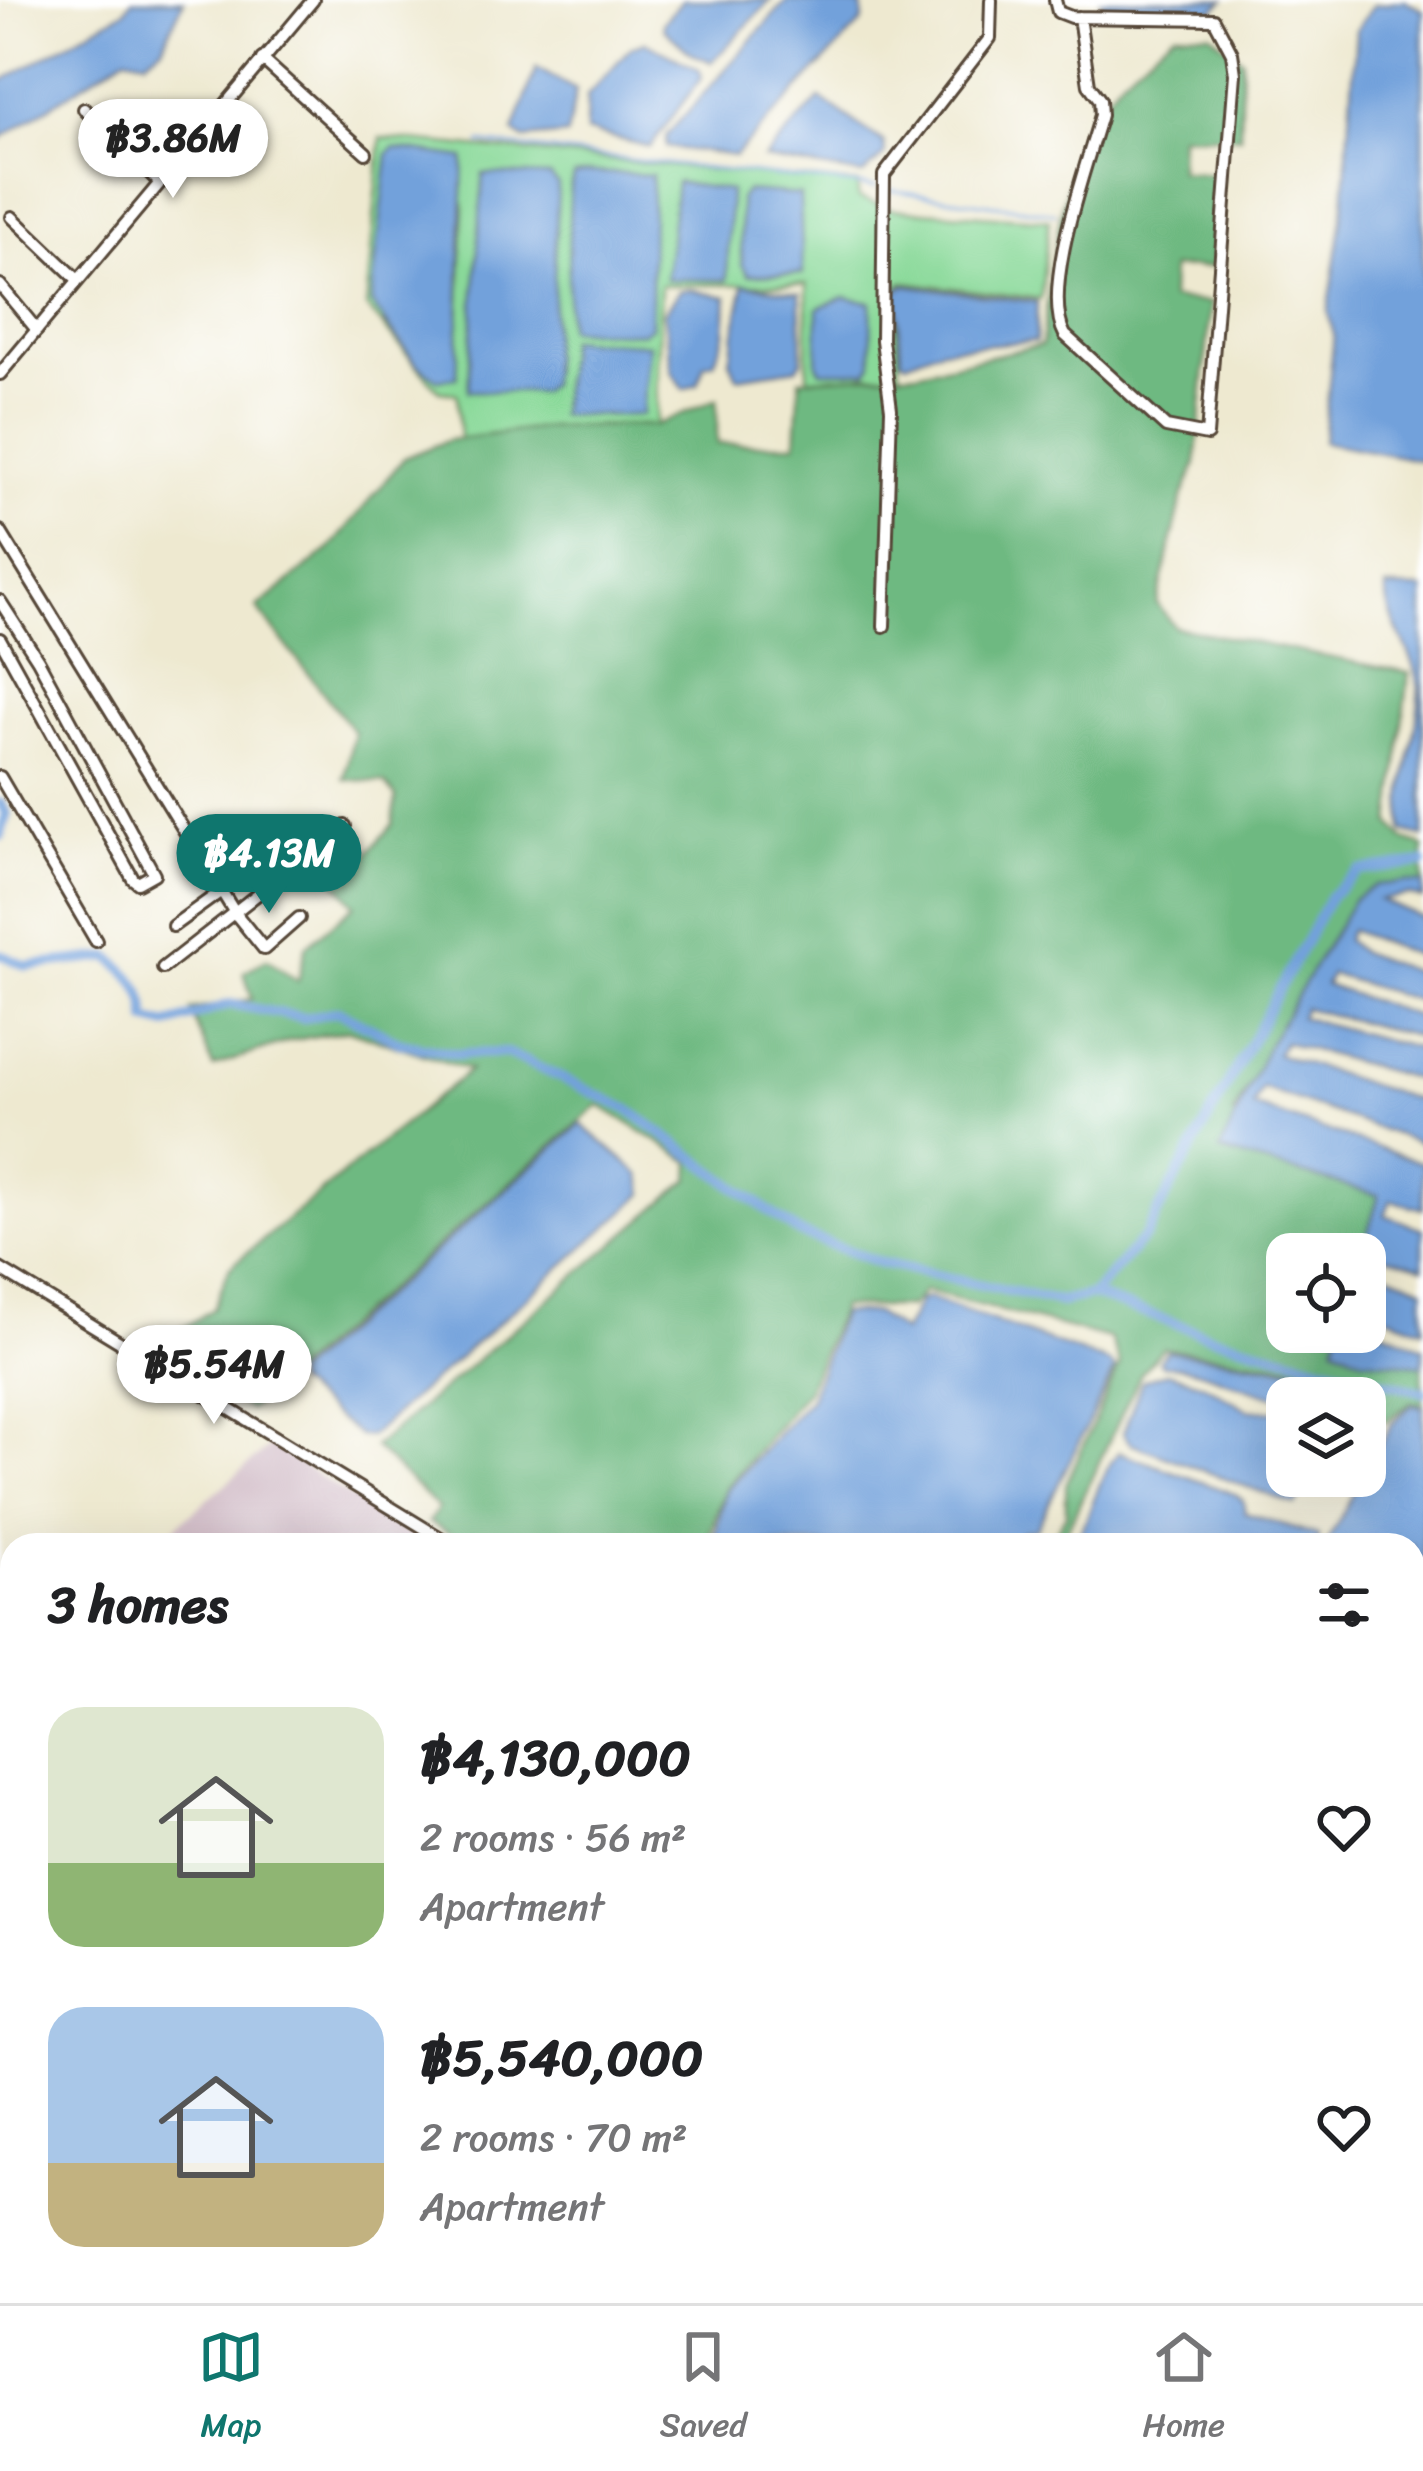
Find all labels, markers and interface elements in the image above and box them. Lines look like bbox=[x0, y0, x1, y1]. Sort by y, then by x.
pin: ฿3.86M bbox=[75, 99, 271, 201]
text: ฿3.86M bbox=[105, 103, 241, 172]
pin: ฿4.13M bbox=[171, 814, 367, 916]
text: ฿4.13M bbox=[203, 818, 335, 887]
map controls bbox=[1266, 1233, 1386, 1497]
button: locate bbox=[1266, 1233, 1386, 1353]
pin: ฿5.54M bbox=[116, 1325, 312, 1427]
text: ฿5.54M bbox=[144, 1329, 284, 1398]
button: layers bbox=[1266, 1377, 1386, 1497]
text: 3 homes bbox=[48, 1560, 228, 1650]
icon: filters bbox=[1311, 1572, 1377, 1638]
text: ฿4,130,000 bbox=[420, 1713, 691, 1803]
icon: home bbox=[144, 1755, 288, 1899]
icon: heart bbox=[1311, 1794, 1377, 1860]
text: 2 rooms · 56 m² bbox=[420, 1803, 686, 1872]
text: Apartment bbox=[420, 1872, 604, 1941]
text: ฿5,540,000 bbox=[420, 2013, 703, 2103]
icon: home bbox=[144, 2055, 288, 2199]
icon: heart bbox=[1311, 2094, 1377, 2160]
text: 2 rooms · 70 m² bbox=[420, 2103, 687, 2172]
text: Apartment bbox=[420, 2172, 604, 2241]
tab: Map bbox=[198, 2324, 264, 2454]
tab: Saved bbox=[660, 2324, 747, 2454]
tab: Home bbox=[1143, 2324, 1225, 2454]

